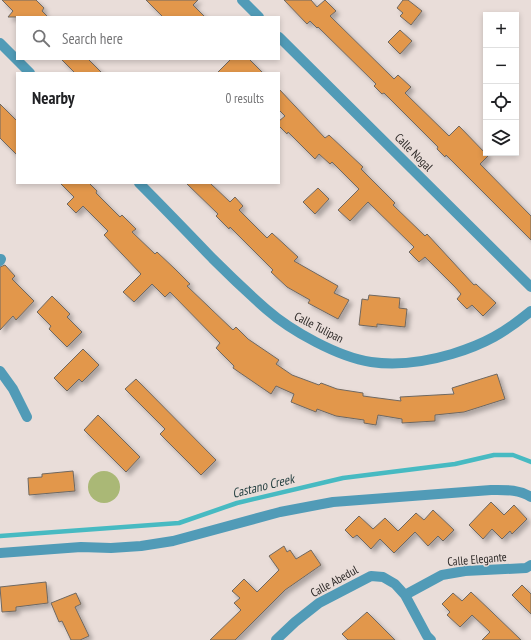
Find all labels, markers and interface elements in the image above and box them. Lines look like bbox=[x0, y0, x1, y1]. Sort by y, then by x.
map controls bbox=[483, 12, 519, 156]
button: + bbox=[483, 12, 519, 48]
search box bbox=[16, 16, 280, 60]
icon: search bbox=[30, 27, 52, 49]
text: Search here bbox=[62, 29, 123, 48]
button: − bbox=[483, 48, 519, 84]
button: locate bbox=[483, 84, 519, 120]
text: Nearby bbox=[32, 87, 75, 109]
text: 0 results bbox=[225, 90, 264, 107]
button: layers bbox=[483, 120, 519, 156]
street label: Calle Nogal bbox=[392, 130, 436, 174]
street label: Calle Tulipan bbox=[292, 308, 346, 346]
water label: Castano Creek bbox=[230, 470, 298, 502]
street label: Calle Elegante bbox=[447, 549, 507, 569]
street label: Calle Abedul bbox=[308, 562, 361, 600]

